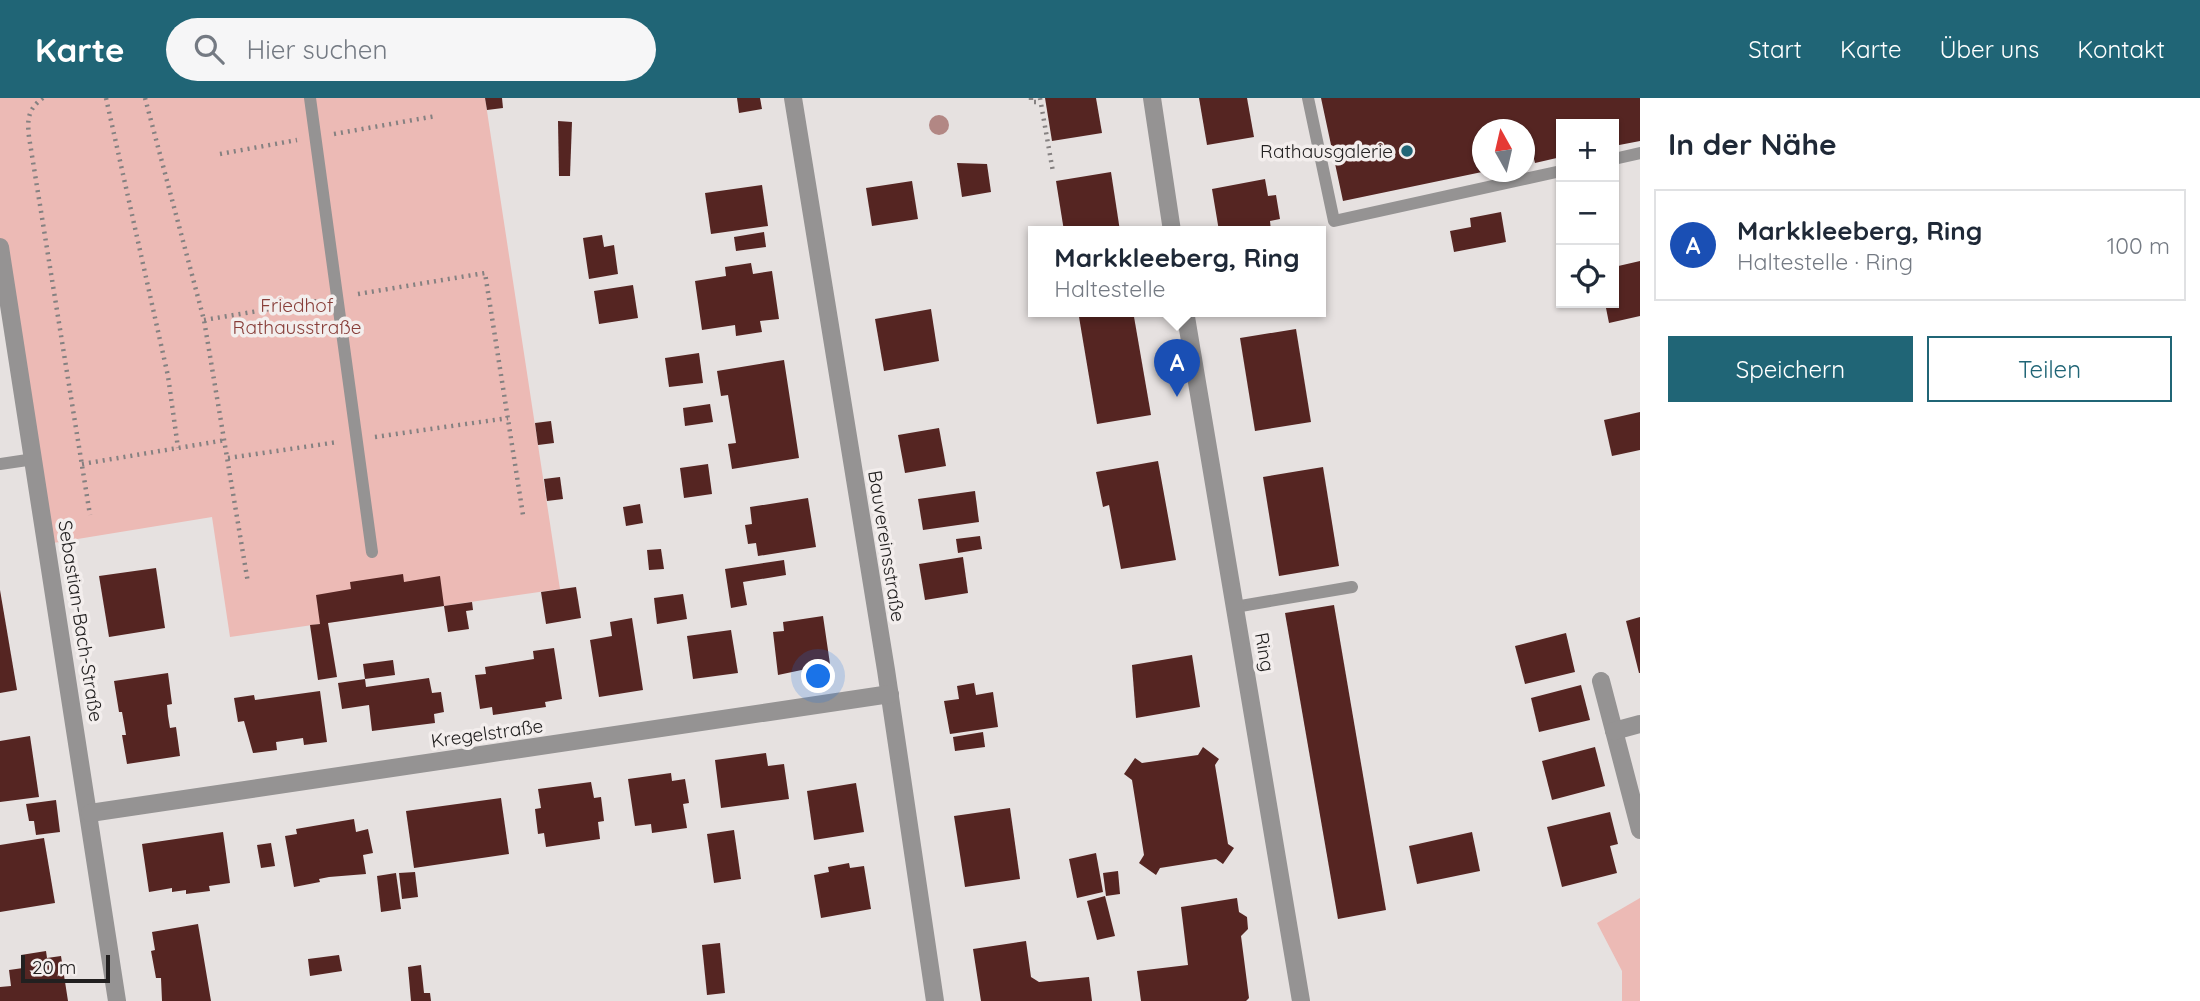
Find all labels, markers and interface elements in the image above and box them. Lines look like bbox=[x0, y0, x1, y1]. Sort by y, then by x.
search box bbox=[166, 18, 656, 81]
text: Karte bbox=[35, 29, 124, 70]
icon: search bbox=[190, 30, 228, 68]
text: Hier suchen bbox=[246, 33, 388, 66]
text: Start bbox=[1748, 34, 1802, 64]
text: Karte bbox=[1840, 34, 1901, 64]
text: Über uns bbox=[1939, 34, 2039, 64]
text: Kontakt bbox=[2077, 34, 2165, 64]
north arrow bbox=[1472, 119, 1535, 182]
map controls bbox=[1556, 119, 1619, 308]
button: + bbox=[1556, 119, 1619, 182]
text: In der Nähe bbox=[1668, 125, 1837, 163]
place label: Rathausgalerie bbox=[1260, 139, 1393, 163]
marker: Rathausgalerie bbox=[1399, 143, 1415, 159]
button: − bbox=[1556, 182, 1619, 245]
text: Markkleeberg, Ring bbox=[1737, 214, 1982, 247]
popup bbox=[1028, 226, 1326, 317]
text: A bbox=[1686, 231, 1700, 260]
text: 100 m bbox=[2107, 231, 2170, 260]
text: Markkleeberg, Ring bbox=[1054, 241, 1300, 274]
button: locate bbox=[1556, 245, 1619, 308]
text: Haltestelle · Ring bbox=[1737, 247, 1913, 276]
text: Haltestelle bbox=[1054, 274, 1166, 303]
park label: Friedhof Rathausstraße bbox=[233, 293, 361, 339]
button: Speichern bbox=[1668, 336, 1913, 402]
button: Teilen bbox=[1927, 336, 2172, 402]
pin: A bbox=[1154, 339, 1200, 397]
street label: Bauvereinsstraße bbox=[863, 469, 911, 623]
street label: Sebastian-Bach-Straße bbox=[53, 519, 109, 723]
street label: Ring bbox=[1250, 630, 1280, 674]
your location bbox=[801, 659, 835, 693]
street label: Kregelstraße bbox=[429, 713, 545, 753]
scale bar bbox=[21, 952, 110, 984]
text: 20 m bbox=[32, 955, 76, 979]

